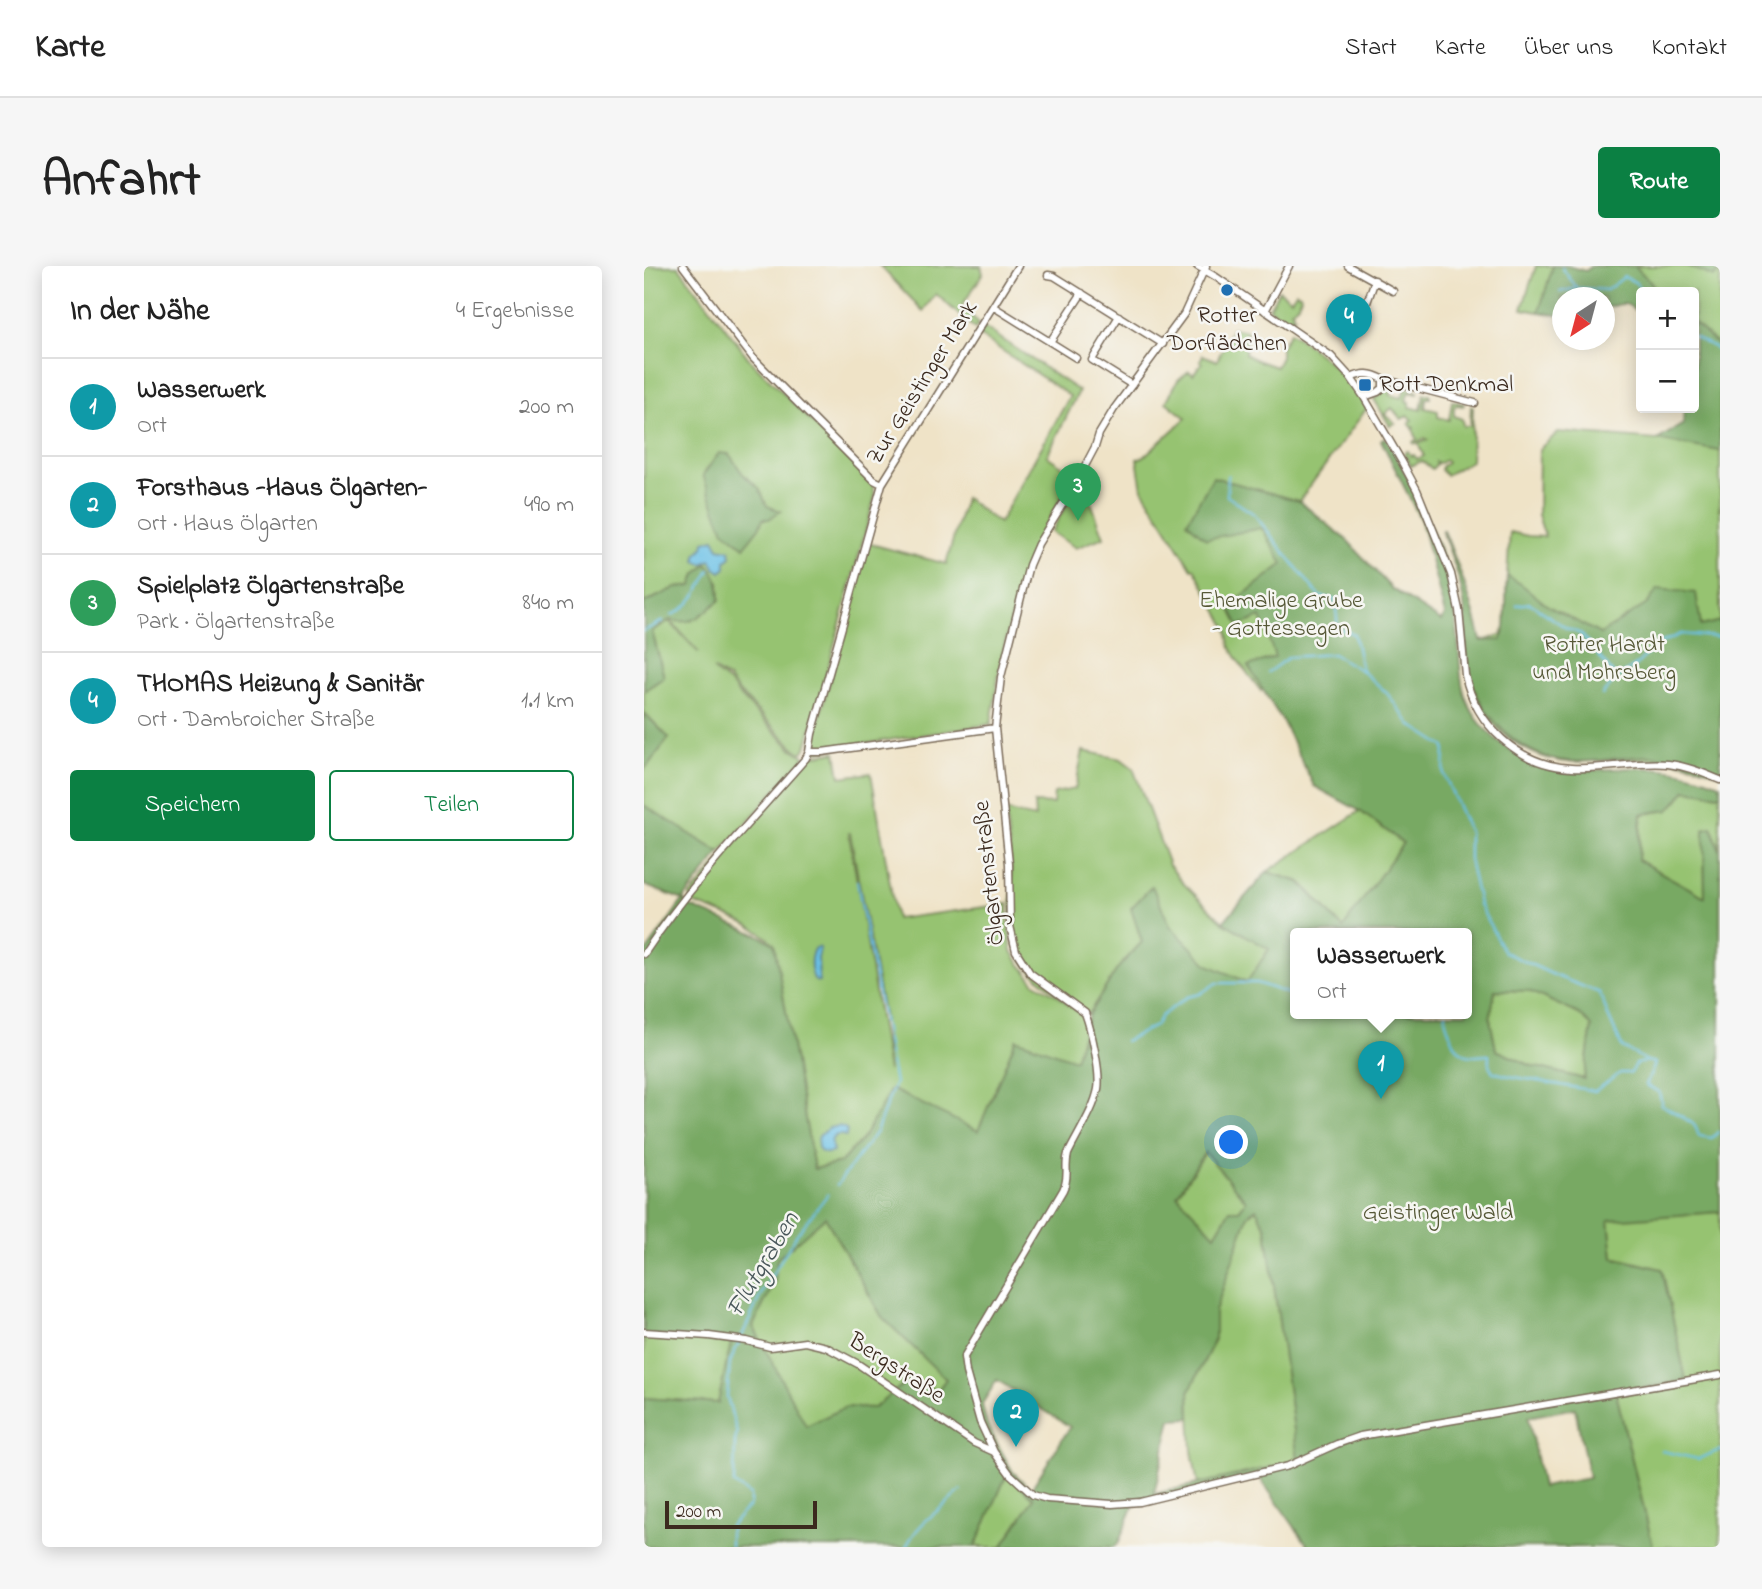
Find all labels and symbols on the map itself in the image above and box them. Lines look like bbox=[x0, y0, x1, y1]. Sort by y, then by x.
marker: Rotter Dorflädchen bbox=[1219, 282, 1235, 298]
north arrow bbox=[1552, 287, 1615, 350]
street label: Zur Geistinger Mark bbox=[858, 294, 988, 472]
pin: 4 bbox=[1326, 294, 1372, 352]
place label: Rotter Dorflädchen bbox=[1166, 299, 1287, 362]
place label: Rott Denkmal bbox=[1379, 368, 1513, 403]
marker: Rott Denkmal bbox=[1357, 377, 1373, 393]
pin: 3 bbox=[1055, 463, 1101, 521]
park label: Ehemalige Grube - Gottessegen bbox=[1199, 584, 1363, 647]
park label: Rotter Hardt und Mohrsberg bbox=[1532, 628, 1676, 691]
street label: Ölgartenstraße bbox=[965, 799, 1015, 947]
pin: 1 bbox=[1358, 1041, 1404, 1099]
your location bbox=[1214, 1125, 1248, 1159]
park label: Geistinger Wald bbox=[1363, 1196, 1514, 1231]
water label: Flutgraben bbox=[718, 1204, 811, 1325]
street label: Bergstraße bbox=[840, 1324, 951, 1414]
pin: 2 bbox=[993, 1389, 1039, 1447]
scale bar bbox=[665, 1498, 817, 1530]

